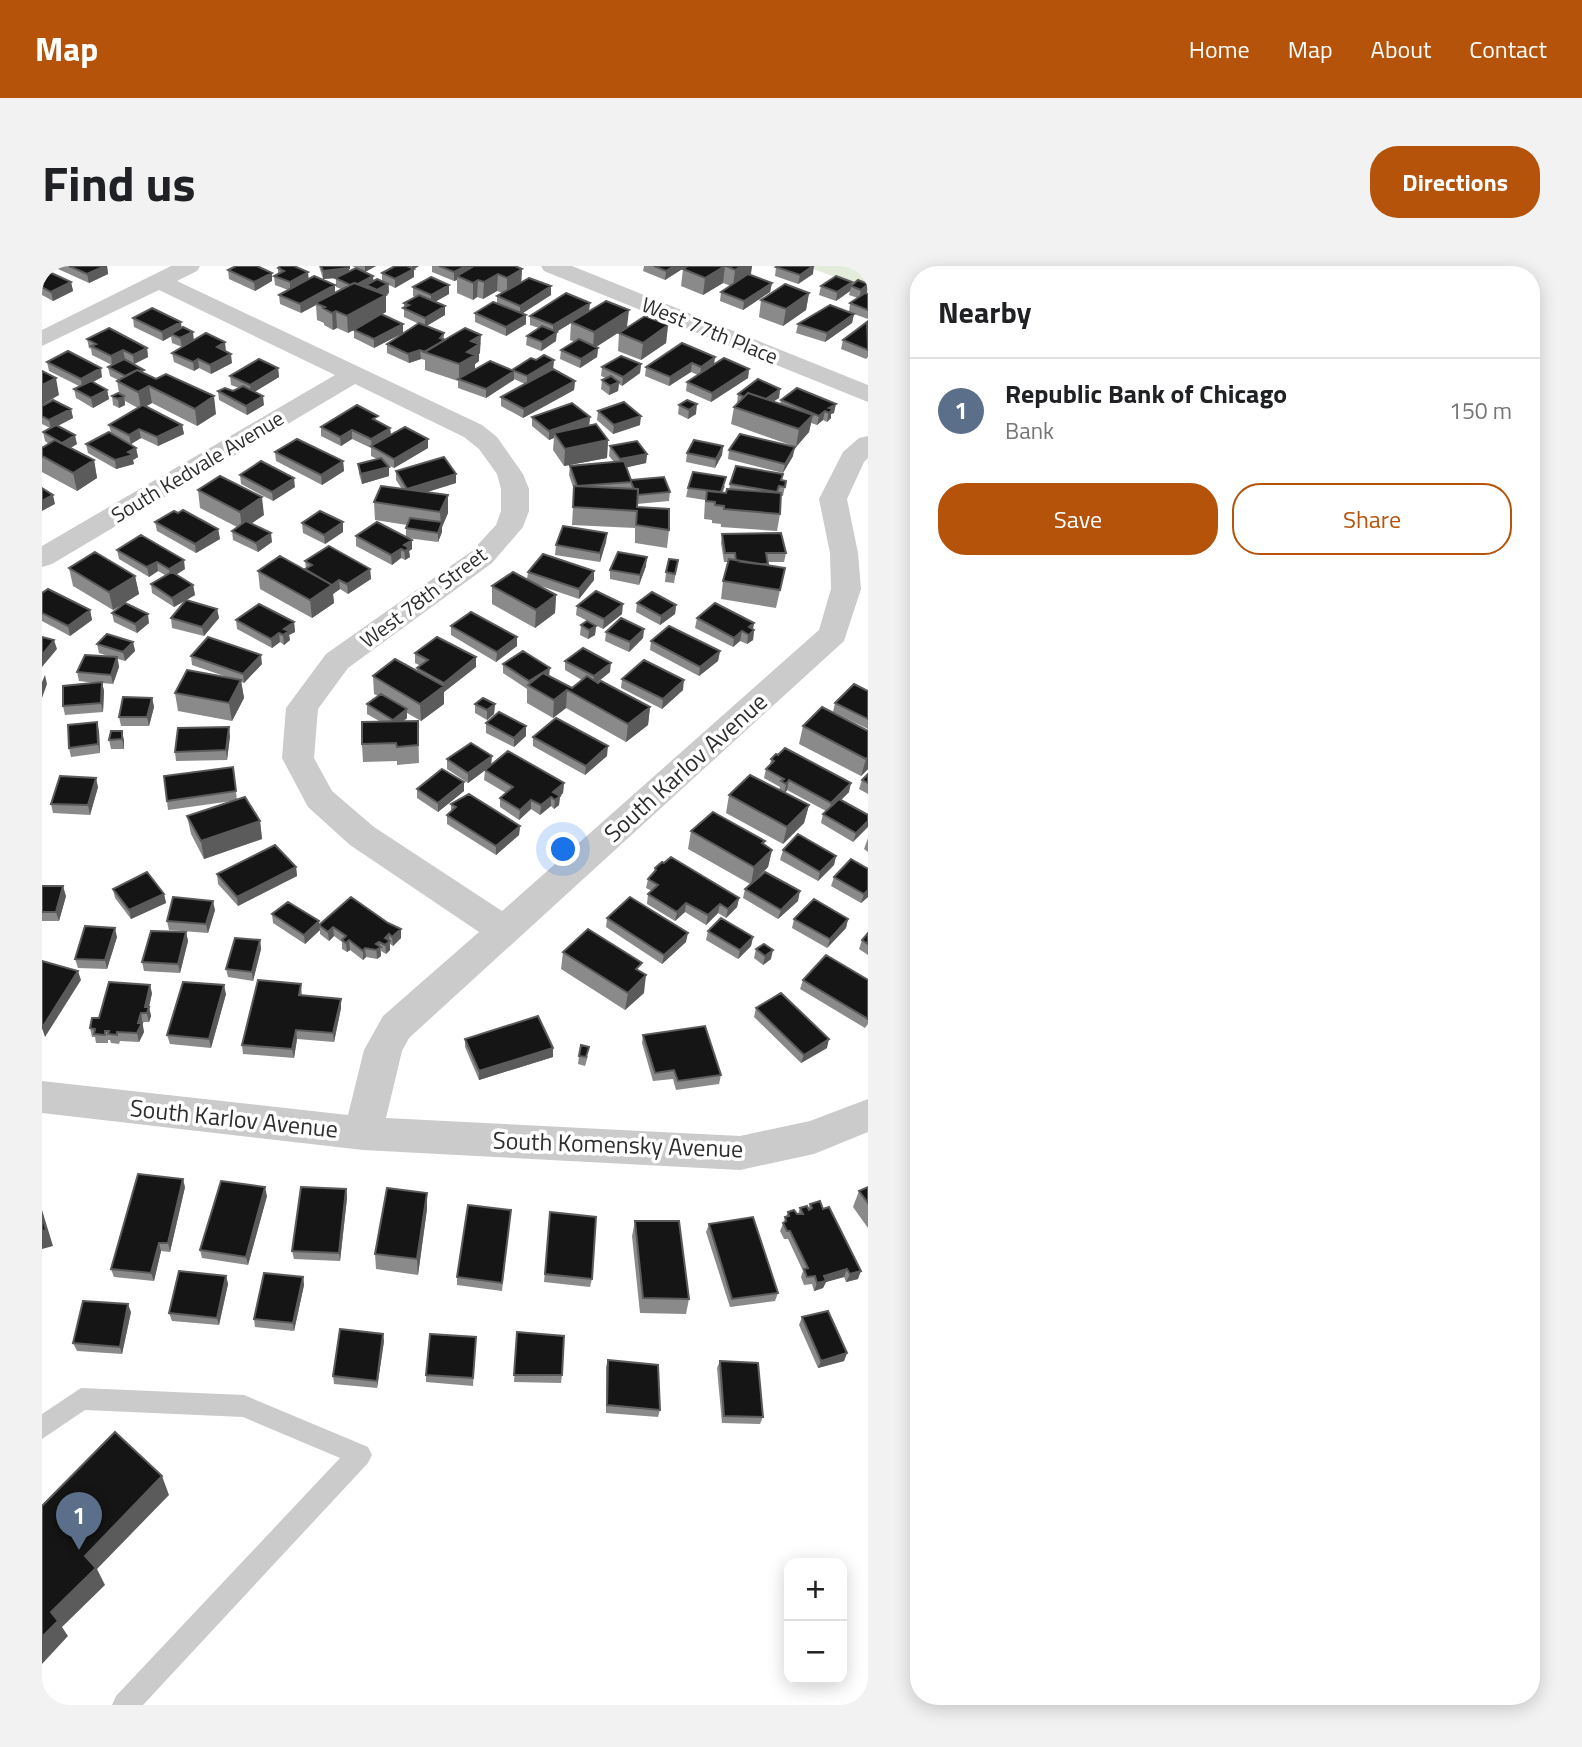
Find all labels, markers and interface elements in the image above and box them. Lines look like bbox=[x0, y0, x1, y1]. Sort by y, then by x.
text: Map bbox=[35, 24, 98, 74]
text: Home bbox=[1189, 31, 1250, 67]
text: Map bbox=[1288, 31, 1333, 67]
text: About bbox=[1371, 31, 1431, 67]
text: Contact bbox=[1469, 31, 1547, 67]
text: Find us bbox=[42, 145, 196, 220]
button: Directions bbox=[1370, 146, 1540, 218]
street label: West 77th Place bbox=[637, 288, 783, 372]
text: Nearby bbox=[938, 289, 1031, 335]
text: Republic Bank of Chicago bbox=[1005, 374, 1287, 413]
text: 1 bbox=[955, 393, 967, 428]
text: 150 m bbox=[1449, 393, 1512, 428]
street label: South Kedvale Avenue bbox=[105, 402, 289, 530]
text: Bank bbox=[1005, 413, 1054, 448]
button: Save bbox=[938, 483, 1218, 555]
button: Share bbox=[1232, 483, 1512, 555]
street label: West 78th Street bbox=[353, 538, 494, 655]
street label: South Karlov Avenue bbox=[595, 684, 775, 850]
your location bbox=[546, 832, 580, 866]
street label: South Karlov Avenue bbox=[128, 1089, 340, 1147]
street label: South Komensky Avenue bbox=[492, 1122, 744, 1166]
pin: 1 bbox=[56, 1492, 102, 1550]
map controls bbox=[784, 1558, 847, 1684]
button: + bbox=[784, 1558, 847, 1621]
button: − bbox=[784, 1621, 847, 1684]

